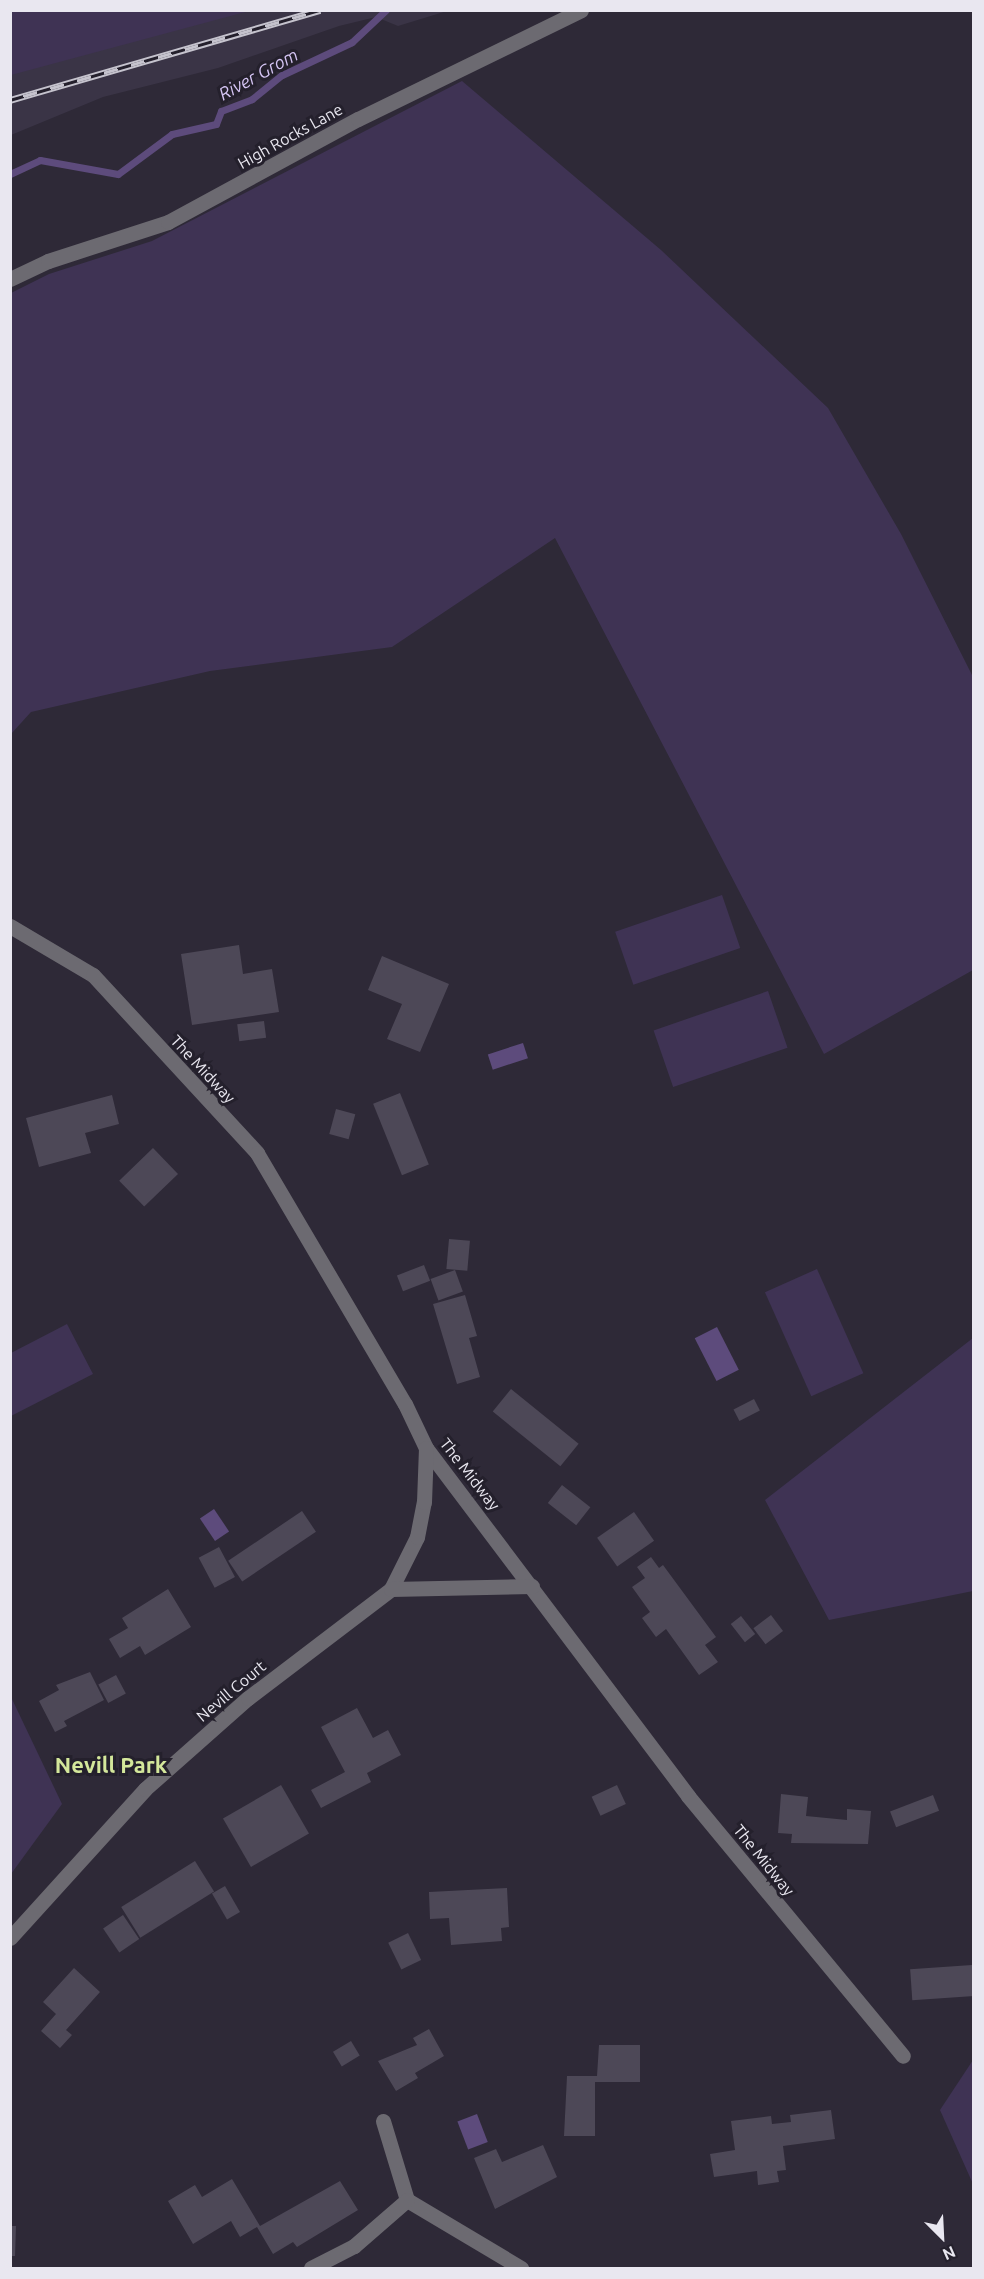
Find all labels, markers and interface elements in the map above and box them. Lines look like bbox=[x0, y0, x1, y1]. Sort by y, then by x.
water label: River Grom bbox=[214, 43, 302, 105]
street label: High Rocks Lane bbox=[234, 99, 346, 173]
street label: The Midway bbox=[167, 1031, 239, 1107]
street label: The Midway bbox=[436, 1434, 504, 1514]
street label: Nevill Court bbox=[192, 1656, 270, 1726]
district label: Nevill Park bbox=[55, 1752, 167, 1778]
street label: The Midway bbox=[729, 1821, 799, 1899]
north arrow bbox=[912, 2207, 972, 2267]
text: N bbox=[940, 2243, 958, 2264]

